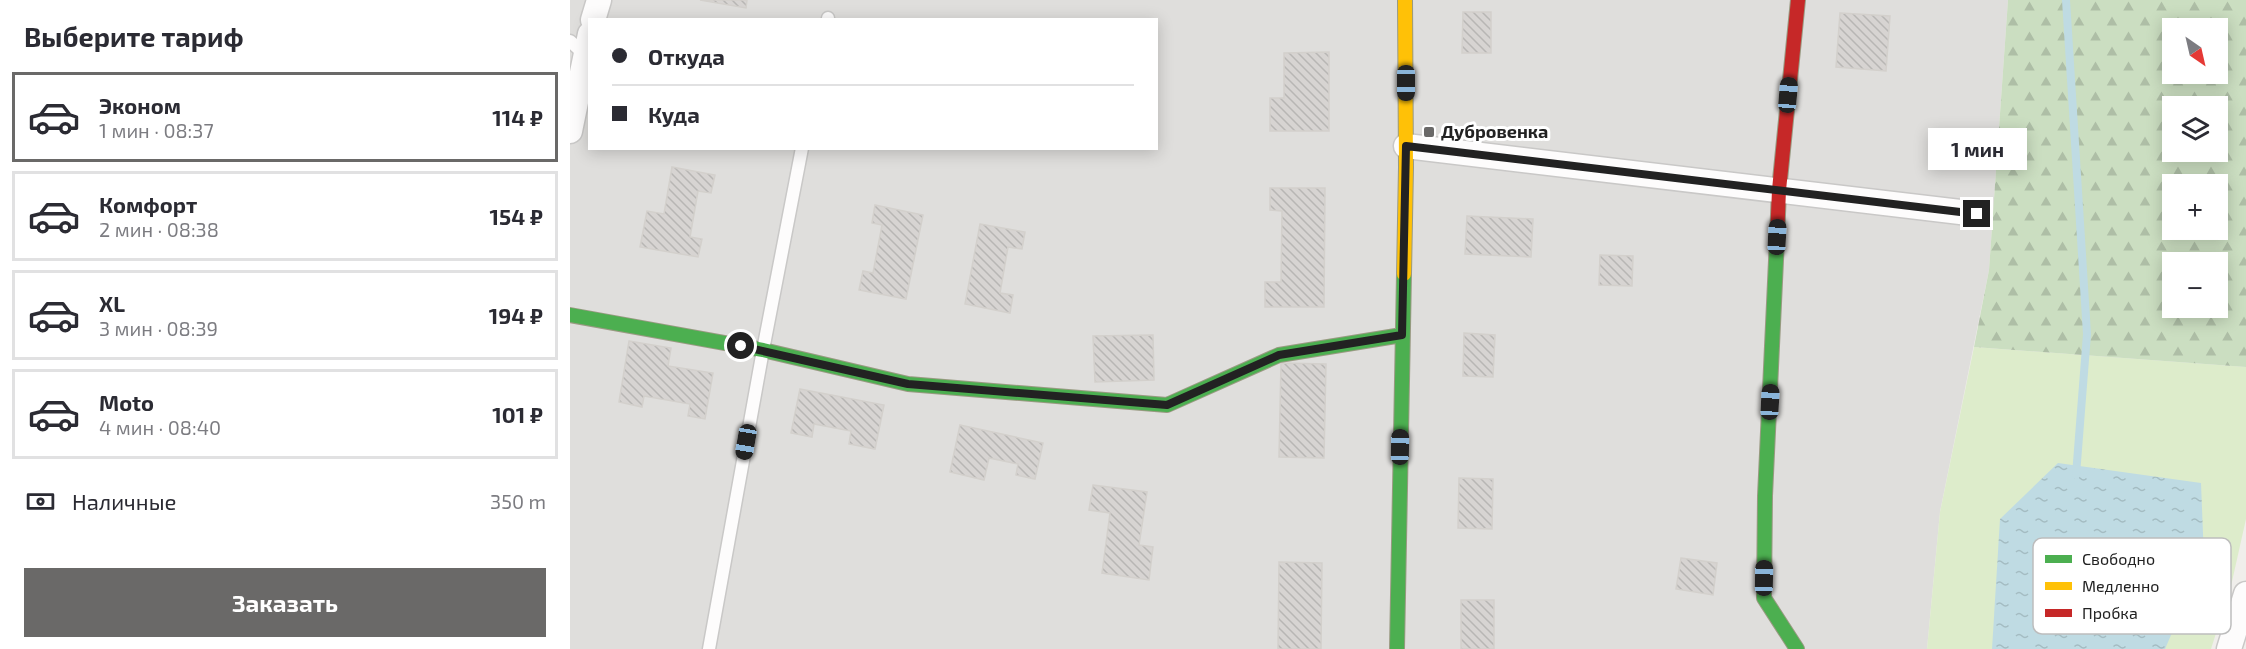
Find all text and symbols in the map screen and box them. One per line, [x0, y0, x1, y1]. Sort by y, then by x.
north arrow [2162, 18, 2228, 84]
map controls [2162, 18, 2228, 318]
text: Выберите тариф [24, 20, 244, 52]
text: Откуда [648, 43, 725, 69]
car [1397, 65, 1415, 101]
car [1777, 76, 1799, 114]
icon: car [27, 90, 81, 144]
text: Эконом [99, 92, 181, 118]
button: layers [2162, 96, 2228, 162]
text: Куда [648, 101, 700, 127]
text: 114 ₽ [492, 104, 543, 130]
text: 1 мин · 08:37 [99, 118, 214, 142]
place label: Дубровенка [1441, 120, 1548, 142]
marker: Дубровенка [1422, 125, 1436, 139]
callout: 1 мин [1928, 127, 2026, 169]
text: 1 мин [1951, 137, 2004, 161]
button: + [2162, 174, 2228, 240]
icon: car [27, 189, 81, 243]
text: Комфорт [99, 191, 197, 217]
route end [1963, 200, 1990, 227]
text: 154 ₽ [490, 203, 543, 229]
text: 2 мин · 08:38 [99, 217, 219, 241]
car [1767, 219, 1787, 255]
button: − [2162, 252, 2228, 318]
icon: car [27, 288, 81, 342]
text: XL [99, 290, 125, 316]
text: 194 ₽ [489, 302, 543, 328]
text: 3 мин · 08:39 [99, 316, 218, 340]
route start [727, 332, 754, 359]
car [1760, 384, 1780, 420]
icon: car [27, 387, 81, 441]
text: Moto [99, 389, 154, 415]
text: 101 ₽ [492, 401, 543, 427]
text: 4 мин · 08:40 [99, 415, 221, 439]
car [734, 423, 758, 461]
car [1391, 429, 1409, 465]
icon: cash [24, 485, 57, 518]
text: Наличные [72, 488, 176, 514]
text: 350 m [490, 489, 546, 513]
legend [2033, 538, 2231, 634]
text: Свободно [2082, 549, 2155, 568]
car [1755, 560, 1773, 596]
button: Заказать [24, 568, 546, 637]
text: Медленно [2082, 576, 2159, 595]
text: Пробка [2082, 603, 2138, 622]

